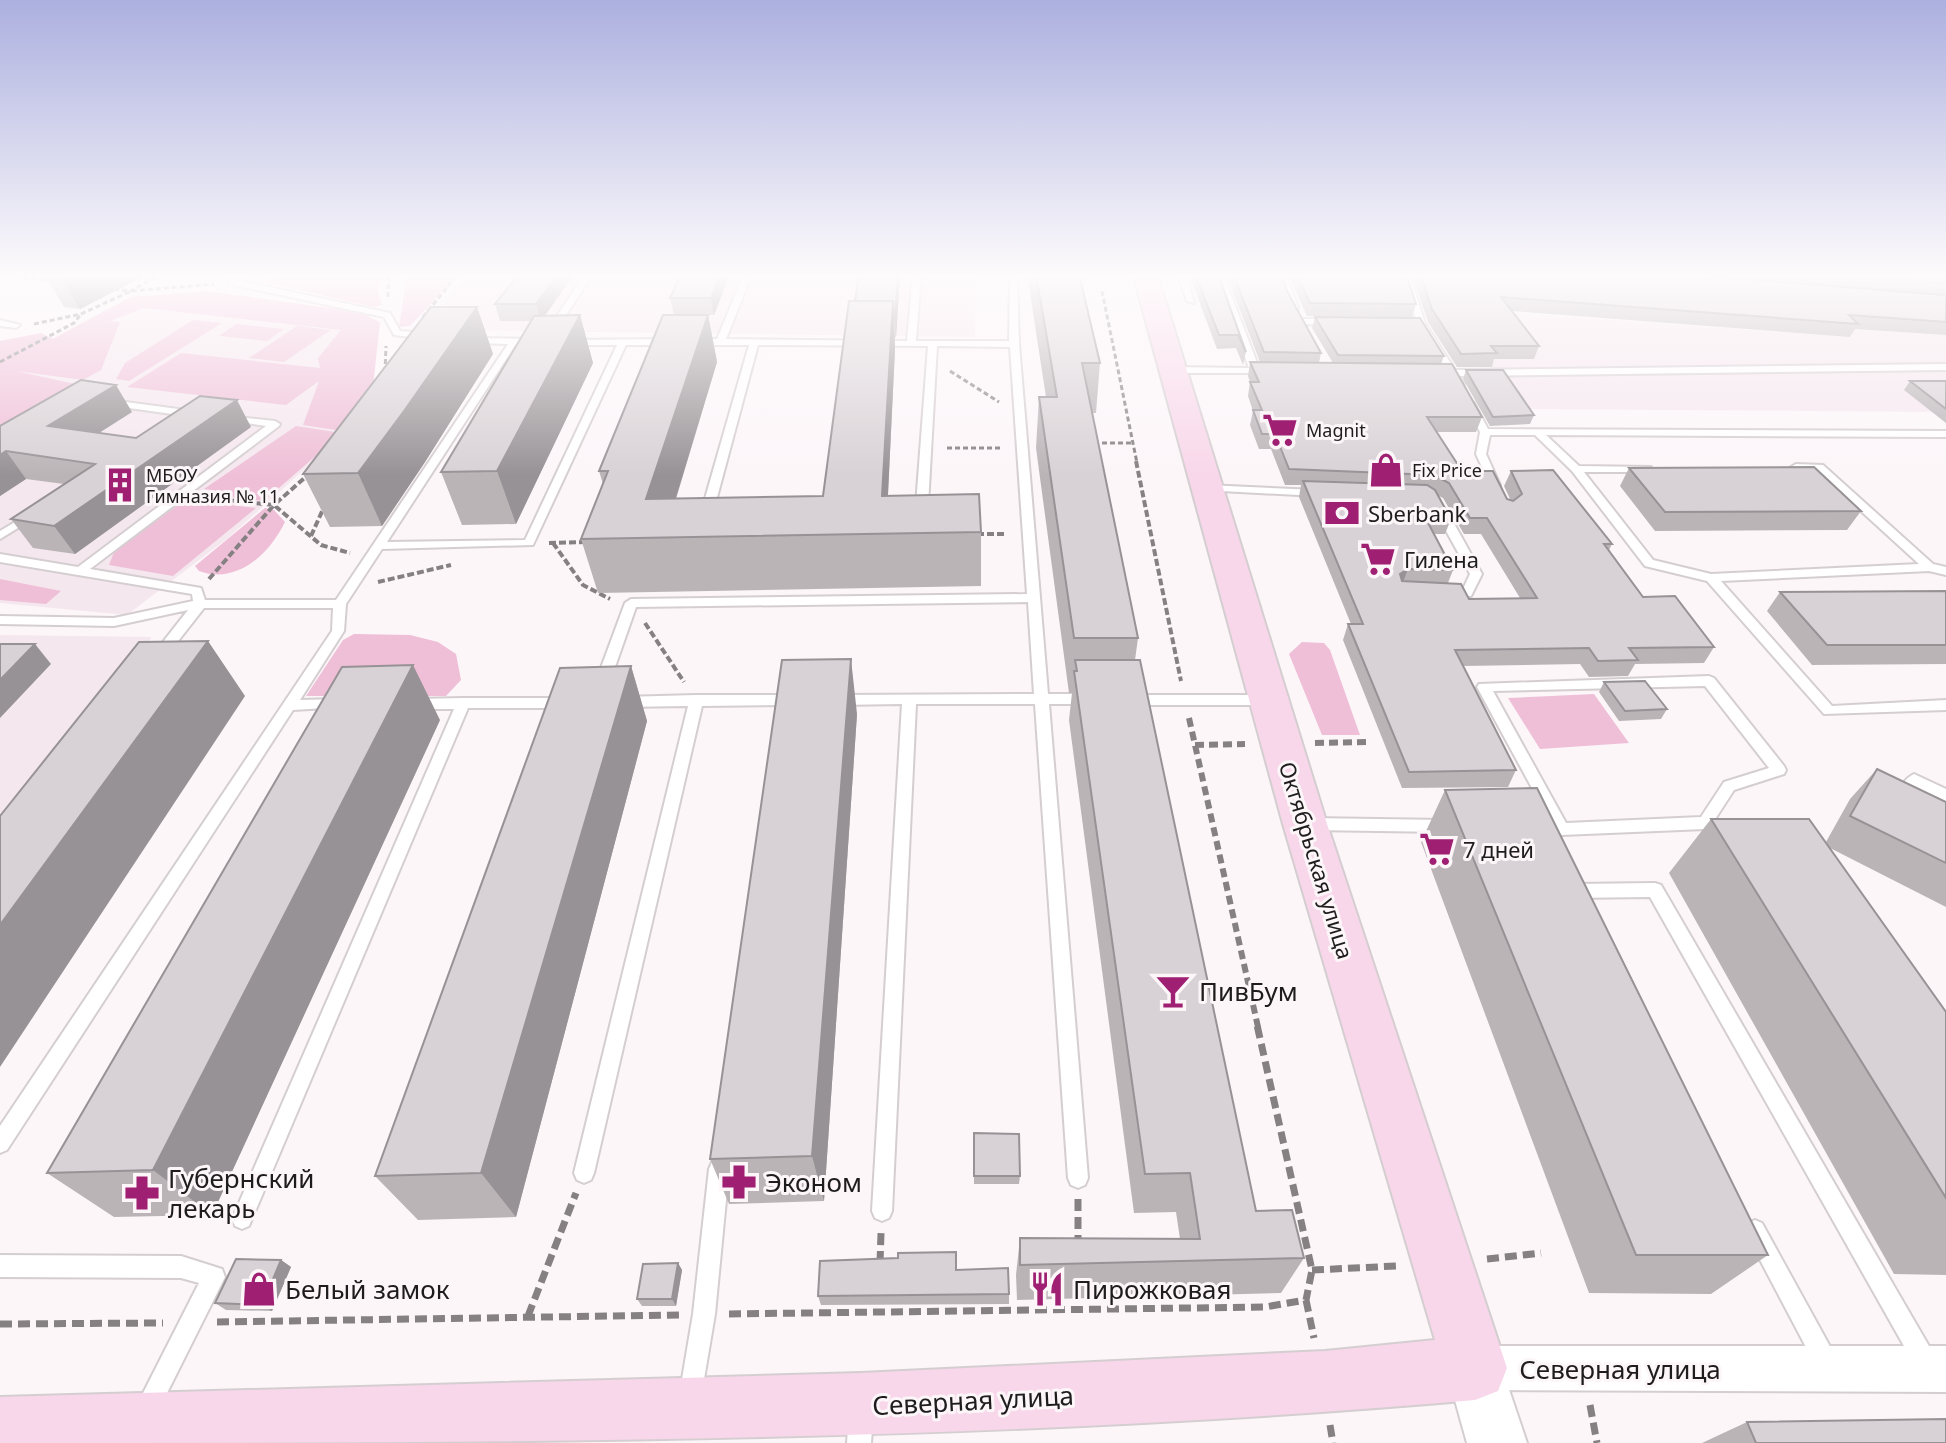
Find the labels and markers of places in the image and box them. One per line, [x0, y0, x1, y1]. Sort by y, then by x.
supermarket icon: Magnit [1261, 411, 1299, 449]
place label: Magnit [1306, 418, 1366, 442]
shop icon: Fix Price [1367, 451, 1405, 489]
place label: Fix Price [1412, 458, 1482, 482]
place label: МБОУ Гимназия № 11 [146, 463, 279, 508]
building icon: МБОУ Гимназия № 11 [101, 466, 139, 504]
bank icon: Sberbank [1323, 494, 1361, 532]
place label: Sberbank [1368, 498, 1467, 528]
supermarket icon: Гилена [1359, 540, 1397, 578]
place label: Гилена [1404, 544, 1479, 574]
supermarket icon: 7 дней [1418, 830, 1456, 868]
place label: 7 дней [1463, 834, 1534, 864]
bar icon: ПивБум [1154, 972, 1192, 1010]
place label: ПивБум [1199, 973, 1298, 1009]
place label: Губернский лекарь [168, 1160, 314, 1226]
pharmacy icon: Эконом [720, 1163, 758, 1201]
place label: Эконом [765, 1164, 862, 1200]
pharmacy icon: Губернский лекарь [123, 1174, 161, 1212]
shop icon: Белый замок [240, 1270, 278, 1308]
restaurant icon: Пирожковая [1028, 1270, 1066, 1308]
place label: Белый замок [285, 1271, 450, 1307]
place label: Пирожковая [1073, 1271, 1232, 1307]

